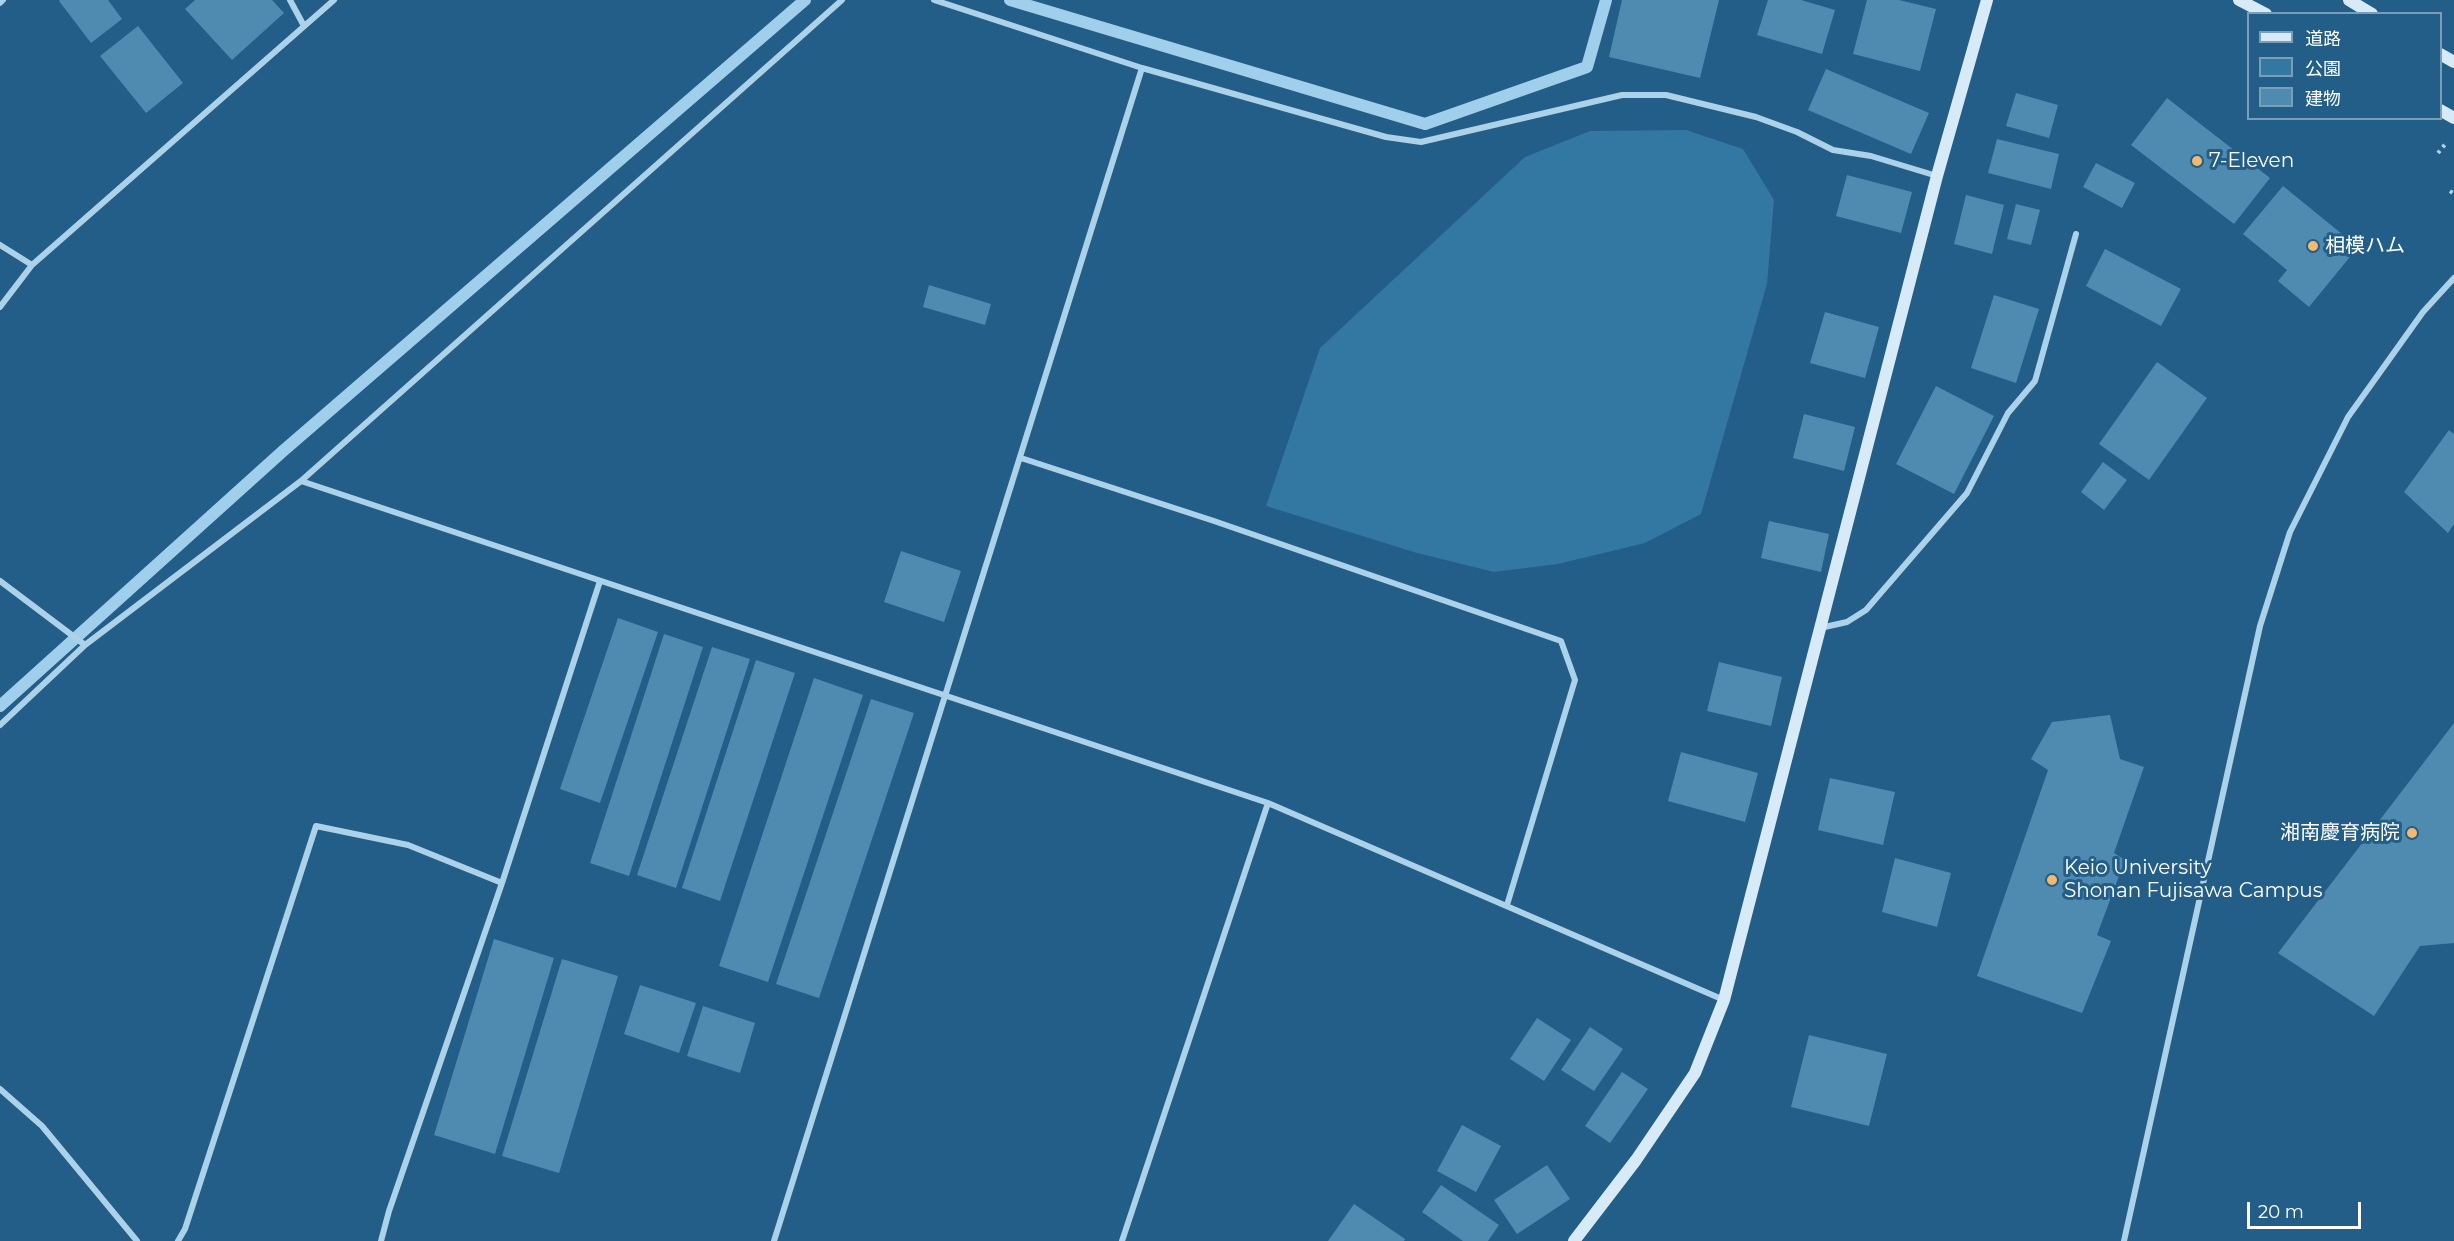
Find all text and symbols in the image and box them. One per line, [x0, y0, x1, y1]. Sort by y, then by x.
legend [2247, 12, 2442, 120]
text: 道路 [2305, 28, 2341, 50]
text: 公園 [2305, 58, 2341, 80]
text: 建物 [2305, 88, 2341, 110]
place label: 7-Eleven [2209, 149, 2294, 173]
marker: 7-Eleven [2190, 154, 2204, 168]
place label: 相模ハム [2325, 234, 2405, 258]
marker: 相模ハム [2306, 239, 2320, 253]
place label: 湘南慶育病院 [2280, 821, 2400, 845]
marker: 湘南慶育病院 [2405, 826, 2419, 840]
place label: Keio University Shonan Fujisawa Campus [2064, 856, 2322, 903]
marker: Keio University Shonan Fujisawa Campus [2045, 873, 2059, 887]
scale bar [2250, 1190, 2364, 1228]
text: 20 m [2258, 1201, 2304, 1223]

